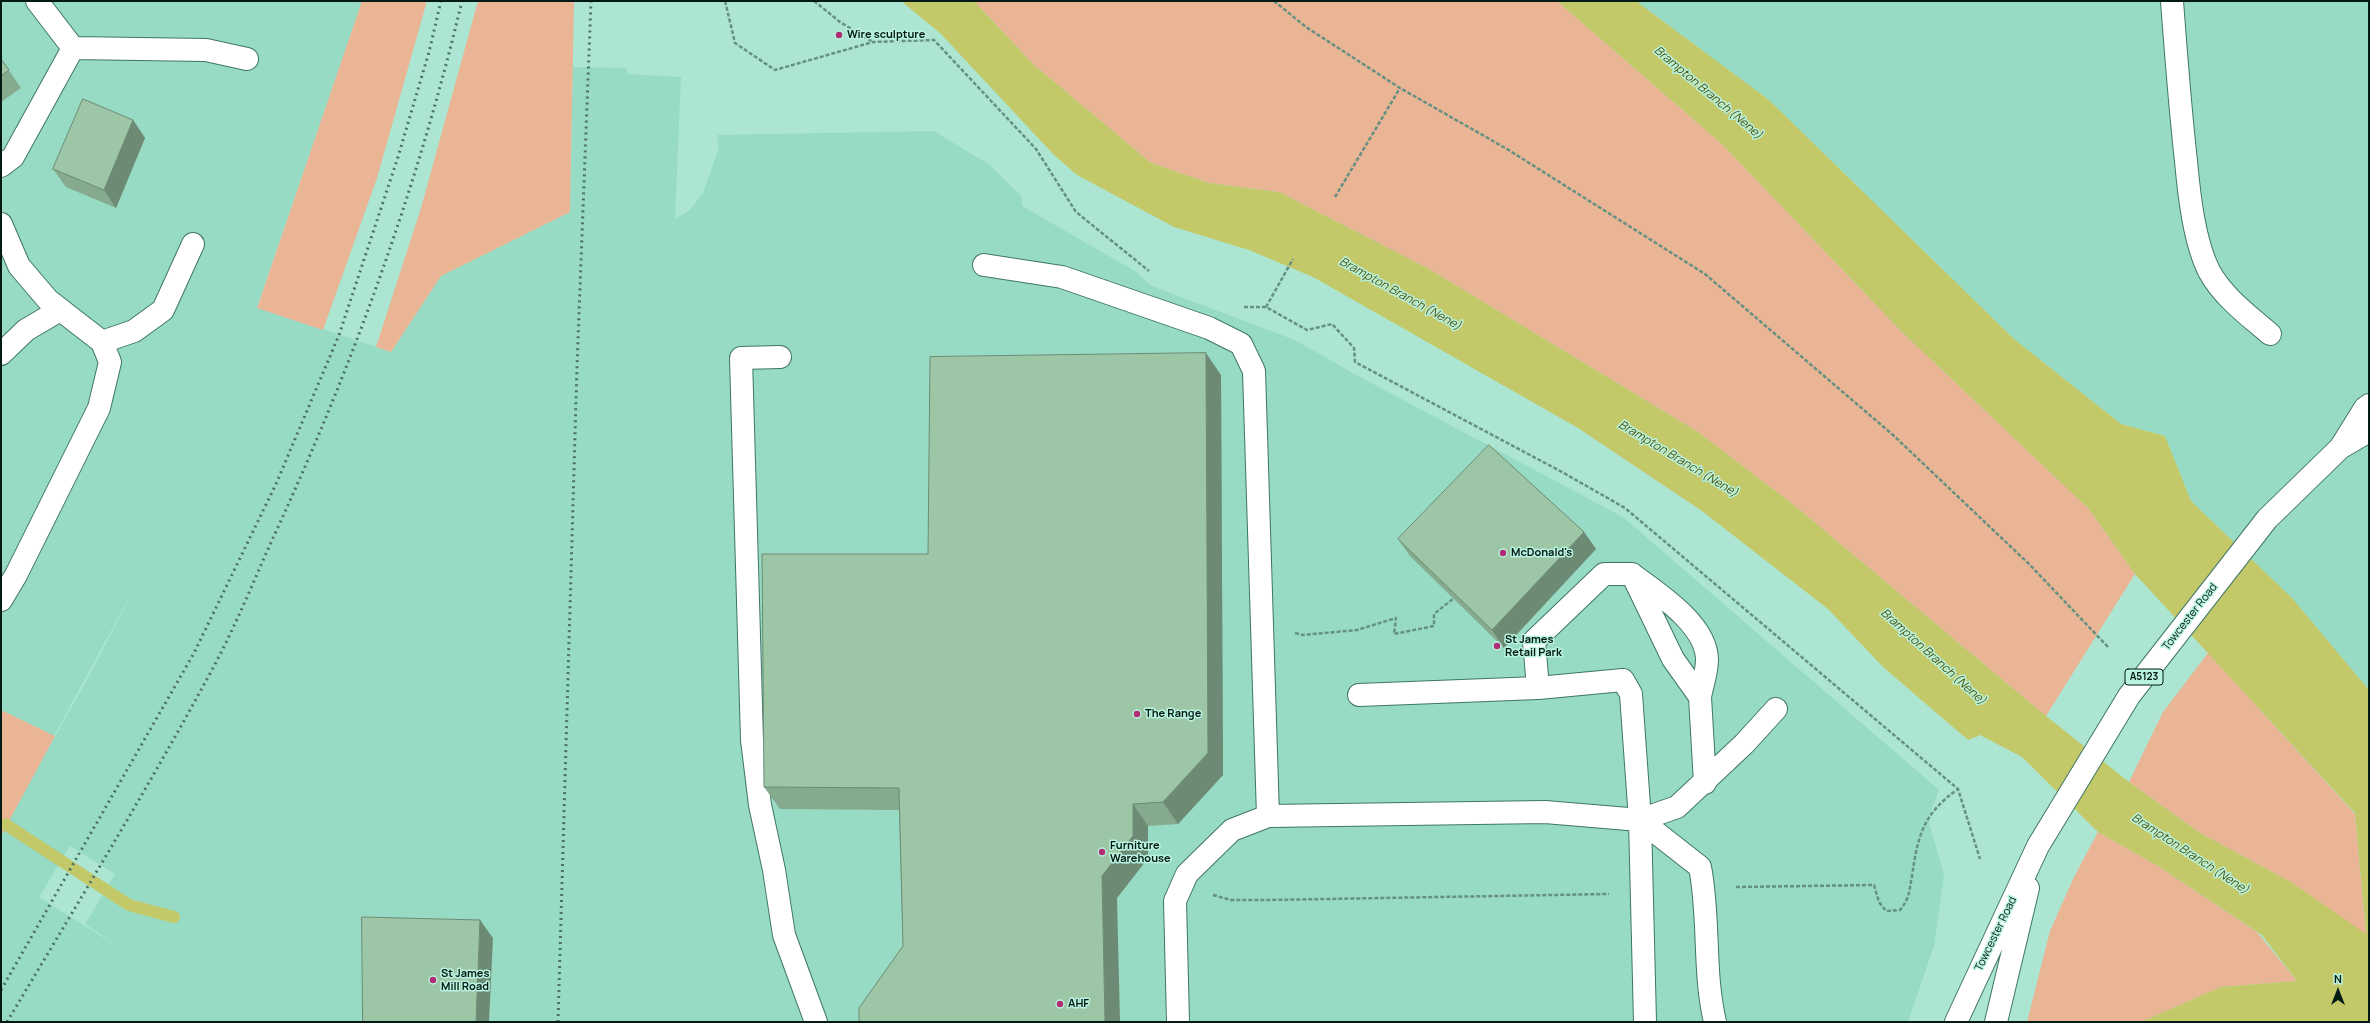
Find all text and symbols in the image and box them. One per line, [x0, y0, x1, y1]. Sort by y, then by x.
place label: Wire sculpture [847, 28, 925, 42]
marker: Wire sculpture [834, 30, 844, 40]
water label: Brampton Branch (Nene) [1651, 44, 1765, 142]
water label: Brampton Branch (Nene) [1337, 255, 1463, 333]
water label: Brampton Branch (Nene) [1616, 418, 1740, 500]
place label: McDonald's [1511, 546, 1572, 560]
marker: McDonald's [1498, 548, 1508, 558]
street label: Towcester Road [2160, 581, 2220, 653]
water label: Brampton Branch (Nene) [1877, 606, 1989, 708]
place label: St James Retail Park [1505, 633, 1562, 659]
marker: St James Retail Park [1492, 641, 1502, 651]
road number: A5123 [2125, 669, 2163, 685]
place label: The Range [1145, 707, 1201, 721]
marker: The Range [1132, 709, 1142, 719]
water label: Brampton Branch (Nene) [2129, 811, 2251, 897]
place label: Furniture Warehouse [1110, 839, 1171, 865]
marker: Furniture Warehouse [1097, 847, 1107, 857]
street label: Towcester Road [1972, 895, 2020, 973]
place label: St James Mill Road [441, 967, 489, 993]
north arrow [2318, 971, 2358, 1011]
text: N [2334, 971, 2342, 986]
marker: St James Mill Road [428, 975, 438, 985]
place label: AHF [1068, 997, 1089, 1011]
marker: AHF [1055, 999, 1065, 1009]

